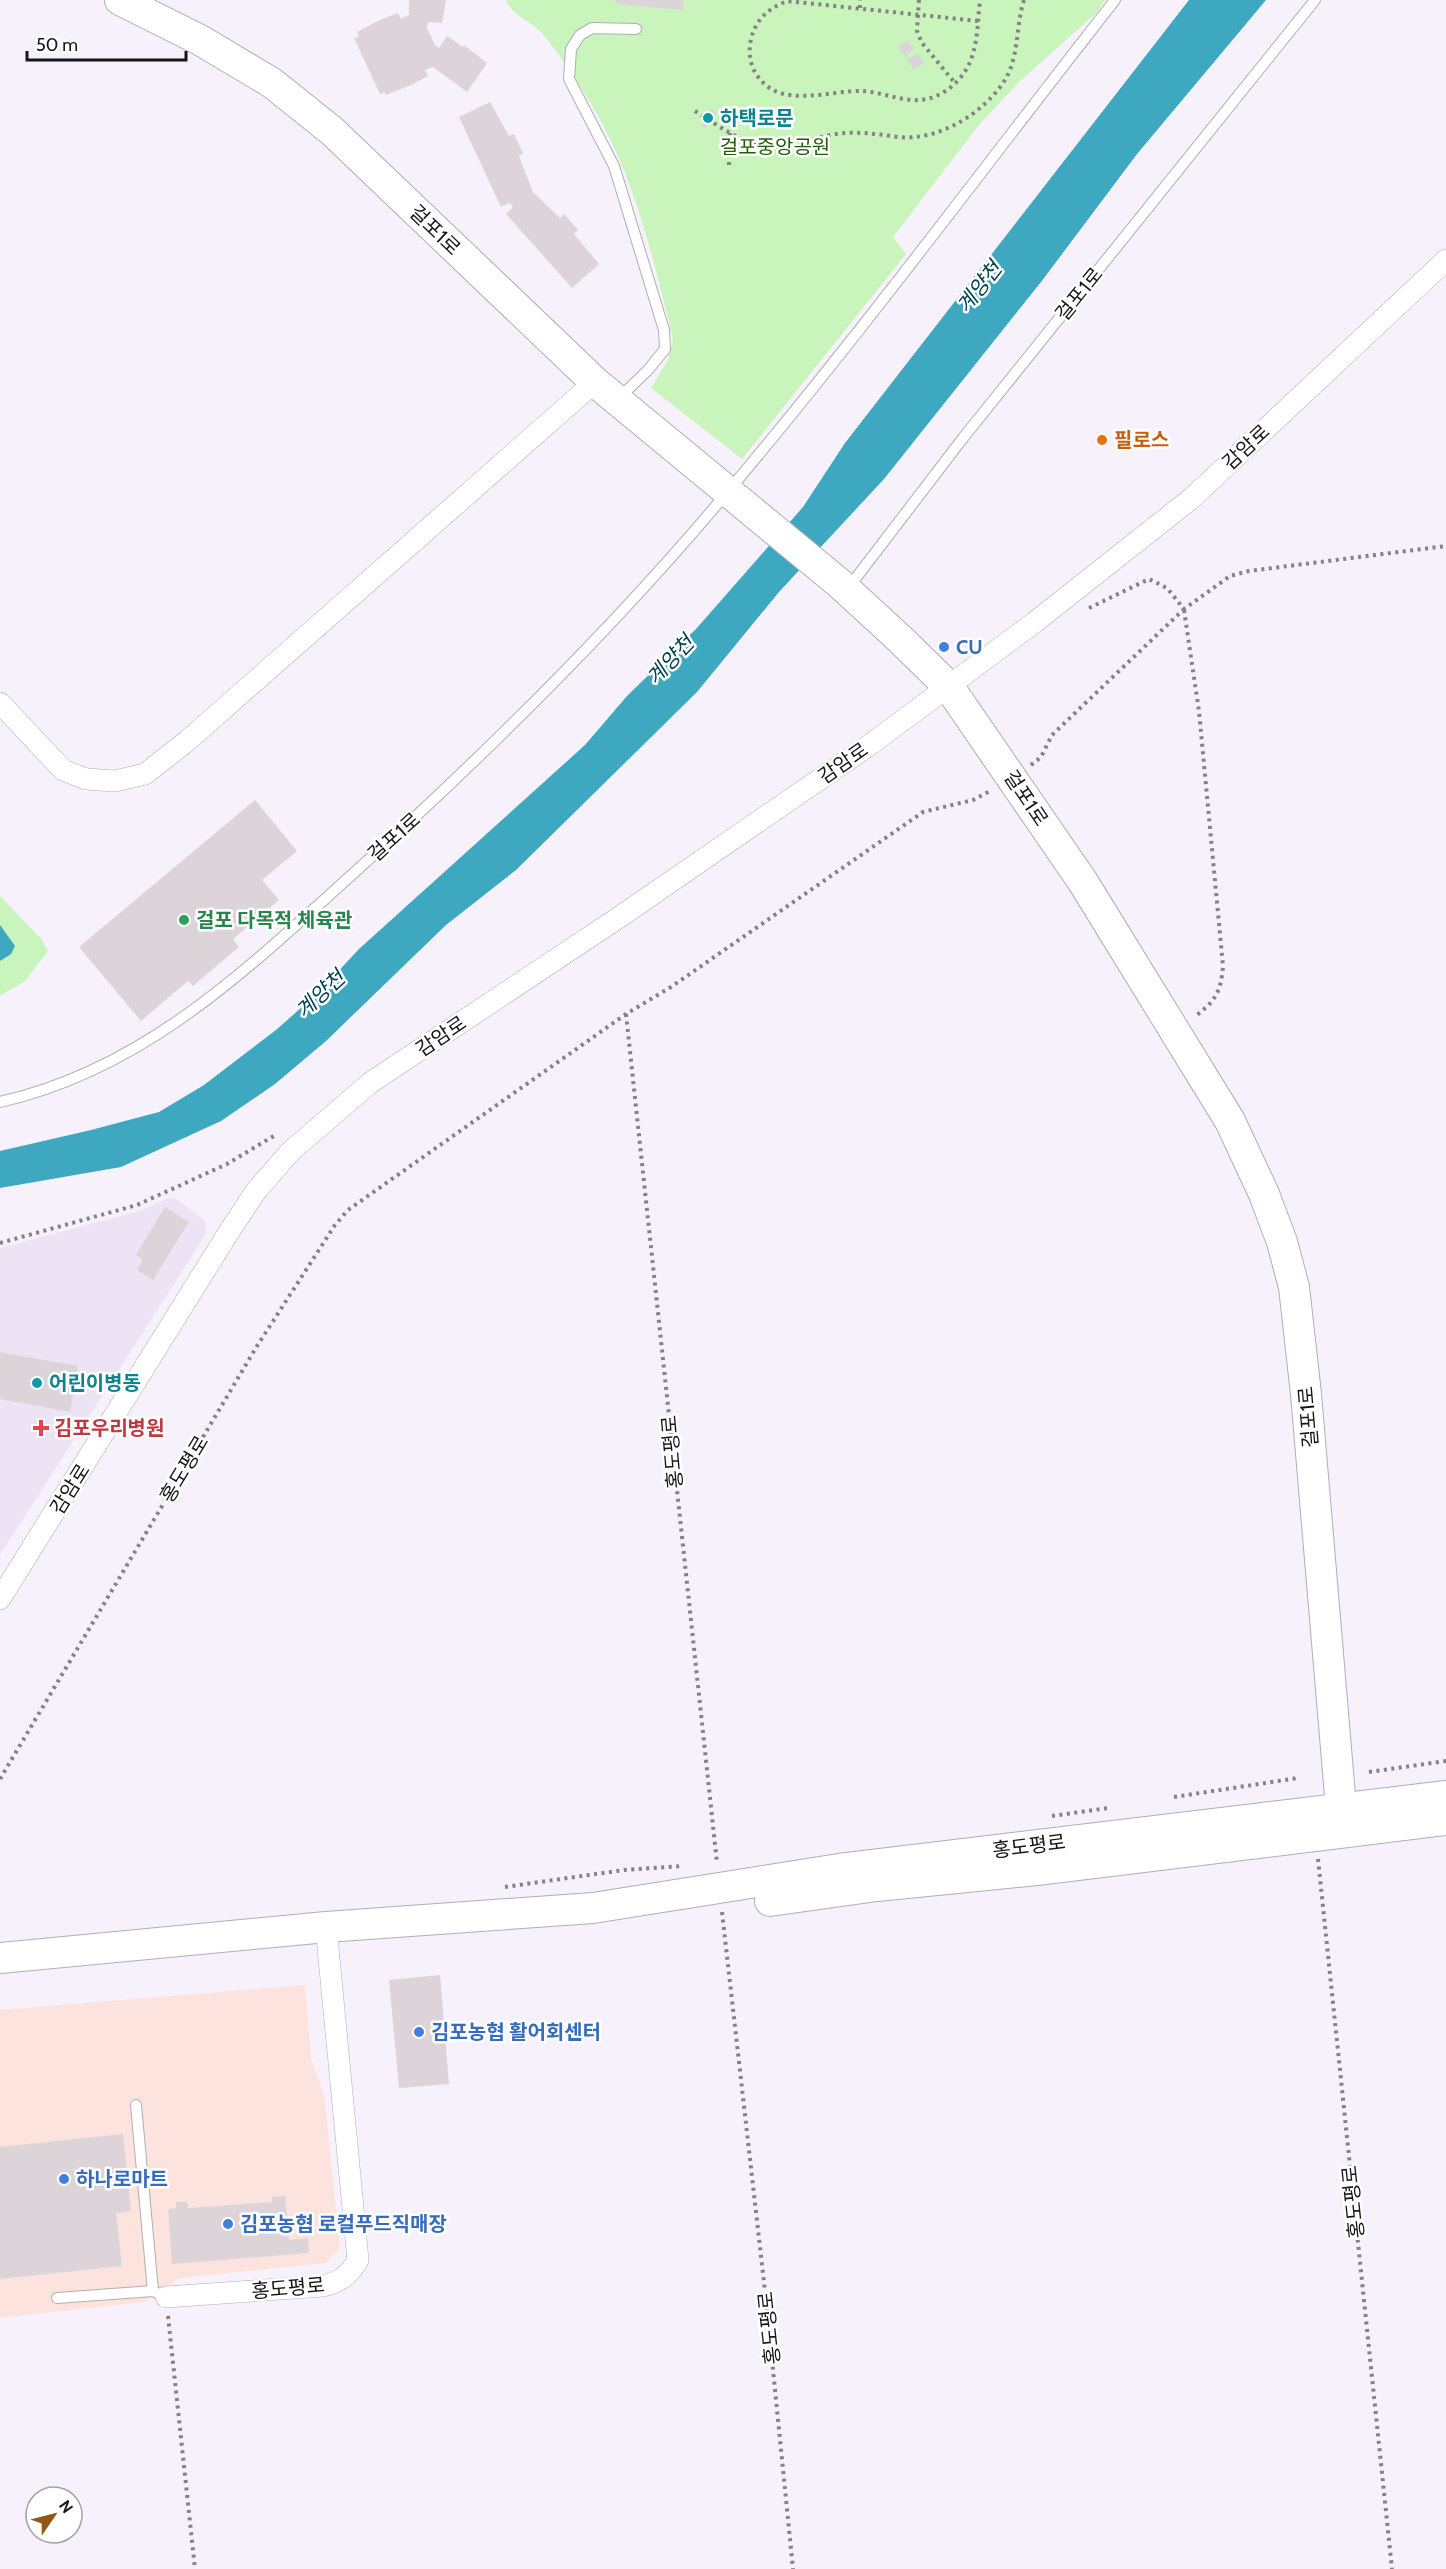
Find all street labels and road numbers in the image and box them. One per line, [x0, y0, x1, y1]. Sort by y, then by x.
street label: 걸포1로 [404, 200, 466, 260]
street label: 걸포1로 [1050, 262, 1108, 326]
street label: 감암로 [1218, 419, 1274, 475]
street label: 감암로 [814, 737, 872, 789]
street label: 걸포1로 [999, 766, 1053, 830]
street label: 걸포1로 [363, 807, 425, 867]
street label: 감암로 [411, 1011, 471, 1061]
street label: 걸포1로 [1293, 1385, 1323, 1449]
street label: 홍도평로 [657, 1414, 687, 1490]
street label: 홍도평로 [155, 1431, 213, 1507]
street label: 감암로 [45, 1459, 95, 1519]
street label: 홍도평로 [991, 1830, 1067, 1862]
street label: 홍도평로 [1337, 2164, 1369, 2240]
street label: 홍도평로 [250, 2273, 326, 2303]
street label: 홍도평로 [753, 2290, 785, 2366]

